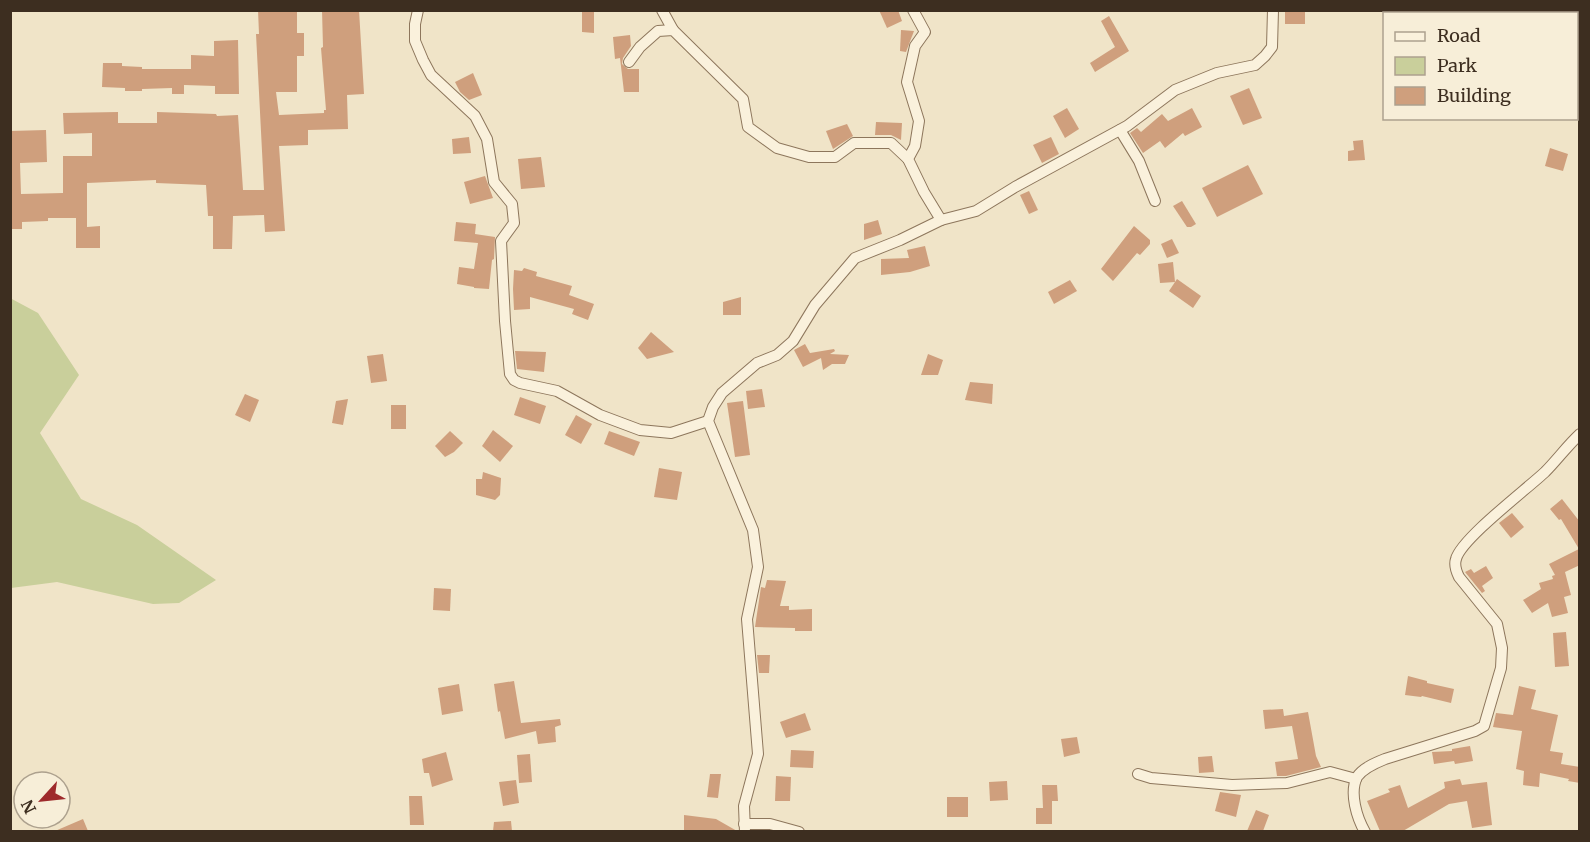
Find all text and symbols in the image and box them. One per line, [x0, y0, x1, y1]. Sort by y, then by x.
legend [1383, 12, 1578, 120]
text: Road [1437, 24, 1481, 47]
text: Park [1437, 54, 1478, 77]
text: Building [1437, 84, 1511, 107]
north arrow [12, 770, 72, 830]
text: N [17, 796, 40, 817]

